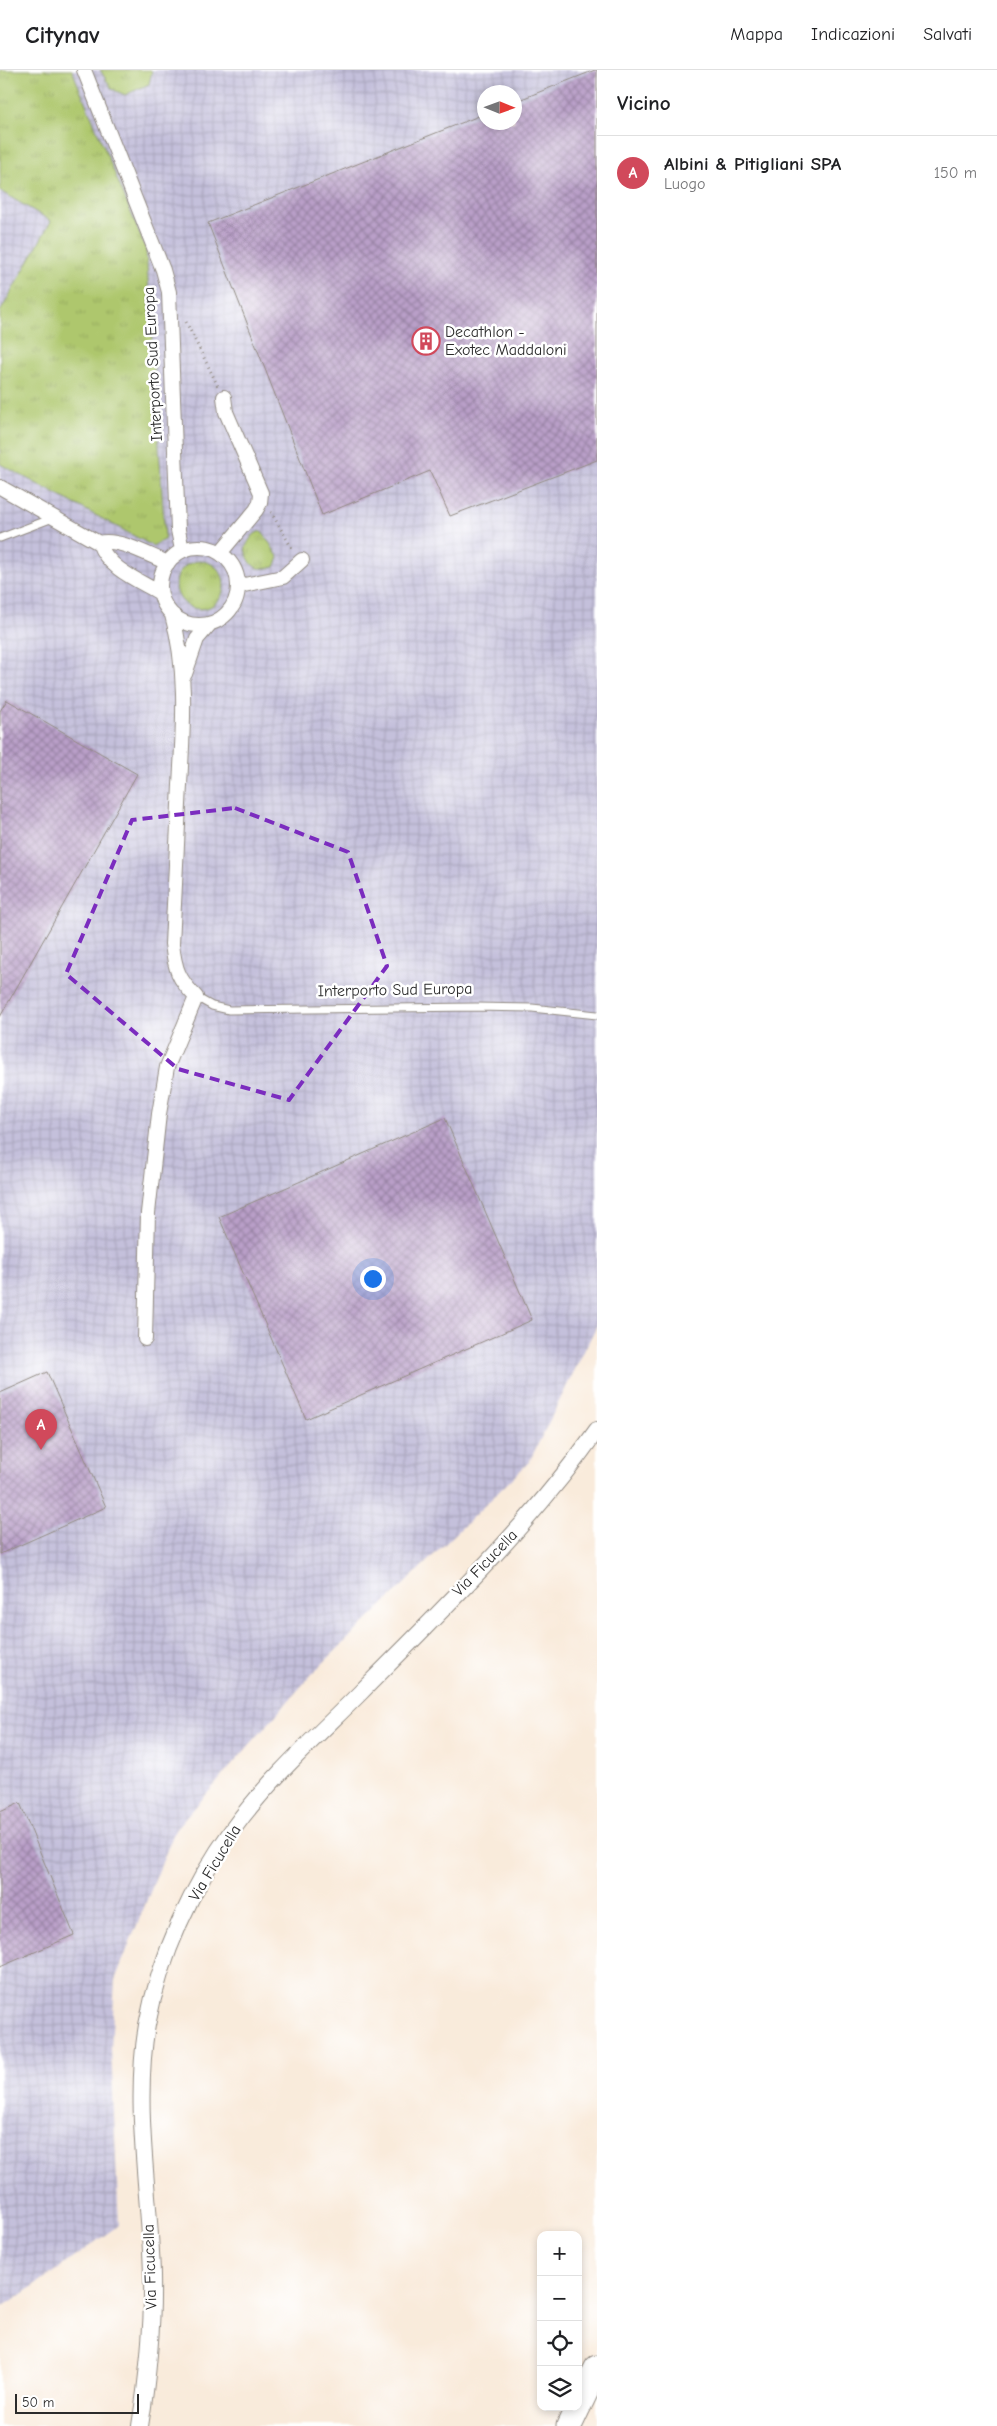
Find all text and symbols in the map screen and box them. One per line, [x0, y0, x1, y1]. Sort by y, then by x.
text: Citynav [25, 21, 100, 49]
text: Mappa [730, 24, 783, 45]
text: Indicazioni [811, 24, 895, 45]
text: Salvati [923, 24, 972, 45]
north arrow [477, 85, 522, 130]
text: Vicino [617, 91, 671, 115]
text: Albini & Pitigliani SPA [664, 153, 841, 175]
text: A [629, 164, 637, 182]
text: 150 m [934, 164, 977, 182]
text: Luogo [664, 175, 705, 193]
street label: Interporto Sud Europa [140, 286, 166, 442]
place label: Decathlon - Exotec Maddaloni [445, 323, 567, 359]
building icon: Decathlon - Exotec Maddaloni [411, 326, 441, 356]
street label: Interporto Sud Europa [317, 980, 473, 1000]
your location [360, 1266, 386, 1292]
pin: A [25, 1409, 57, 1450]
street label: Via Ficucella [449, 1526, 521, 1600]
street label: Via Ficucella [185, 1822, 245, 1904]
street label: Via Ficucella [140, 2224, 160, 2310]
map controls [537, 2231, 582, 2411]
button: + [537, 2231, 582, 2276]
button: − [537, 2276, 582, 2321]
button: locate [537, 2321, 582, 2366]
button: layers [537, 2366, 582, 2411]
scale bar [15, 2391, 139, 2414]
text: 50 m [22, 2394, 54, 2411]

